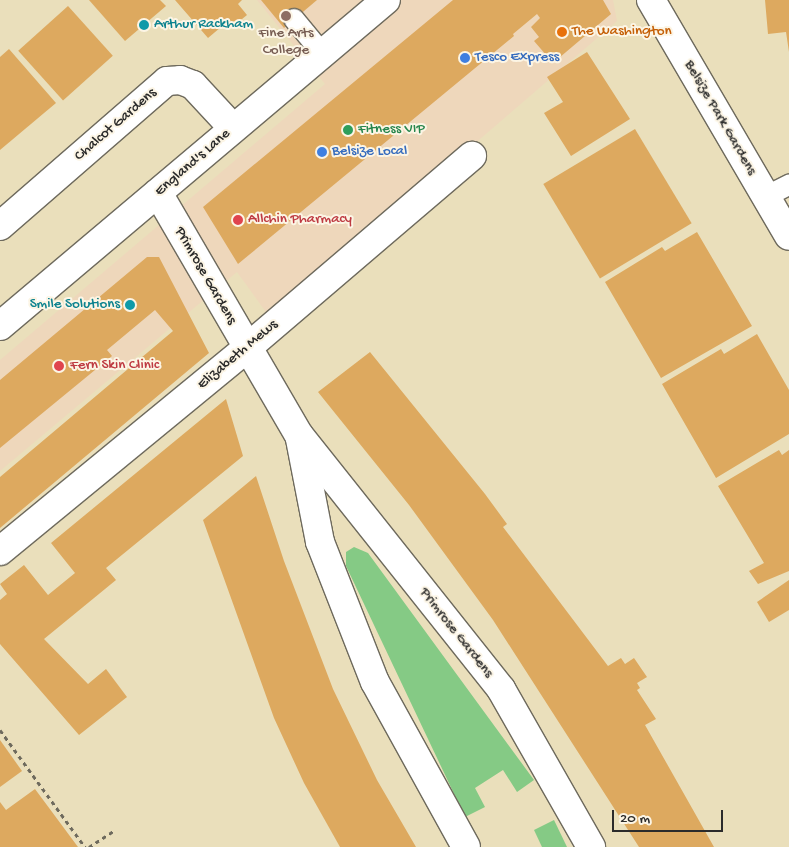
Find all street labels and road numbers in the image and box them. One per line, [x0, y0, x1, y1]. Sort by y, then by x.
street label: Belsize Park Gardens [680, 57, 760, 179]
street label: Chalcot Gardens [71, 85, 161, 165]
street label: England's Lane [152, 125, 234, 201]
street label: Primrose Gardens [170, 224, 240, 328]
street label: Elizabeth Mews [194, 316, 282, 394]
street label: Primrose Gardens [415, 584, 497, 682]

